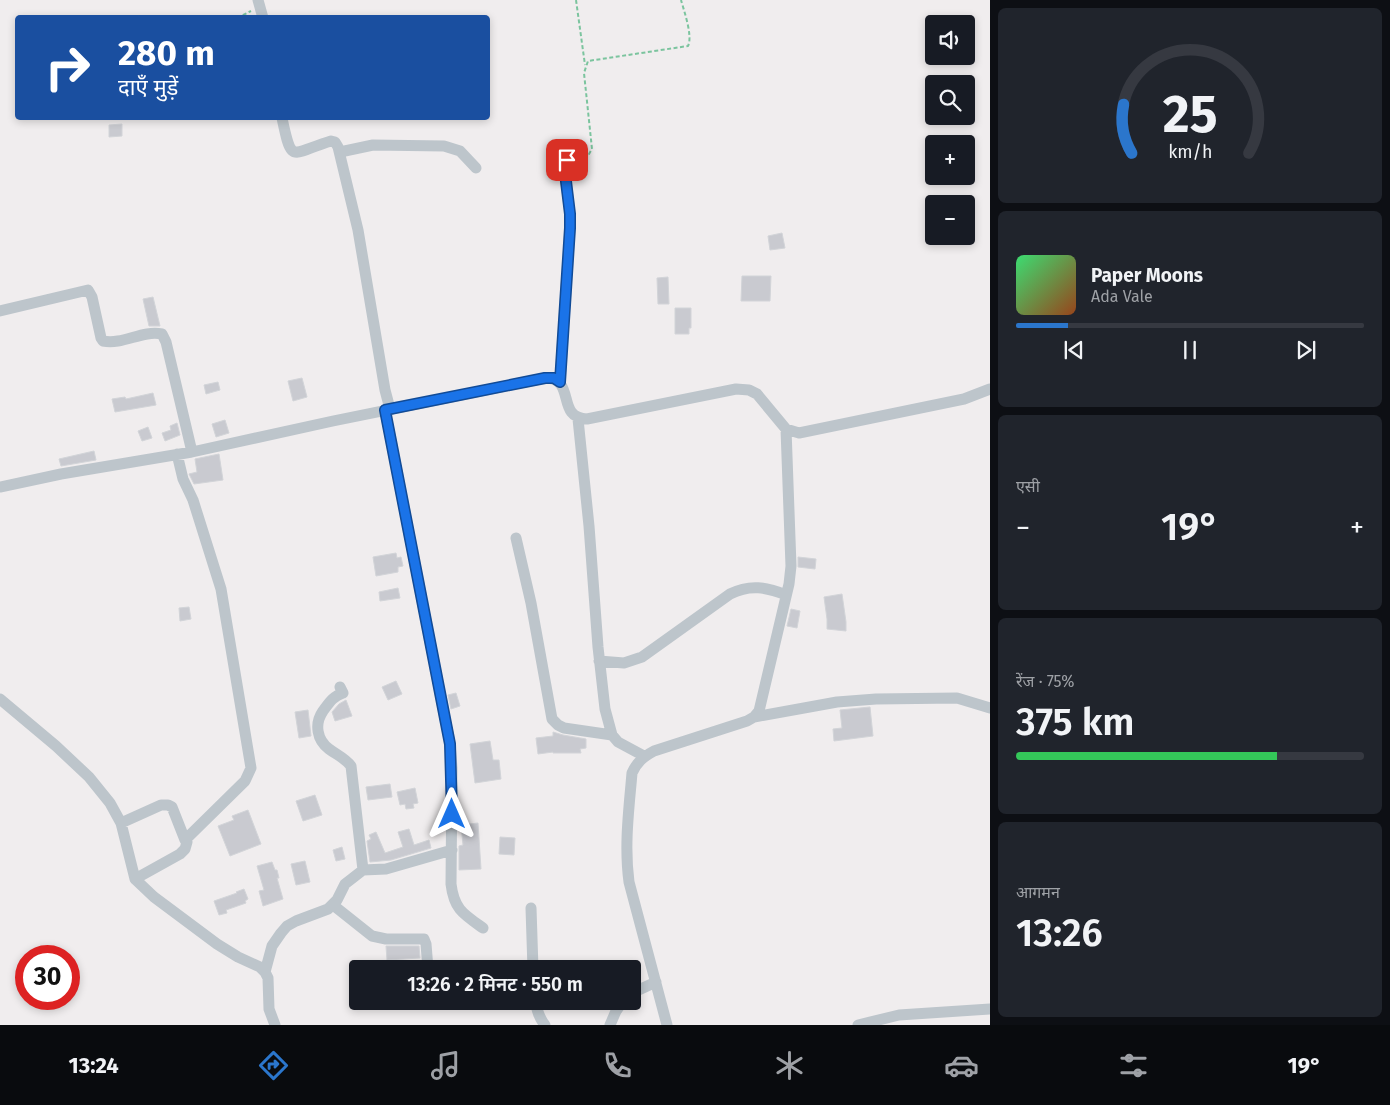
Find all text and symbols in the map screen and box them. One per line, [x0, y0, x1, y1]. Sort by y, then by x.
map controls [925, 15, 975, 245]
button: sound [925, 15, 975, 65]
text: 280 m [118, 32, 215, 74]
icon: right [35, 35, 100, 100]
text: दाएँ मुड़ें [118, 74, 178, 101]
button: search [925, 75, 975, 125]
text: 25 [1163, 83, 1217, 146]
button: + [925, 135, 975, 185]
pin [546, 139, 588, 181]
text: km/h [1168, 141, 1212, 163]
icon: arrive [553, 146, 581, 174]
button: − [925, 195, 975, 245]
text: Paper Moons [1091, 264, 1203, 287]
text: Ada Vale [1091, 287, 1153, 306]
icon: previous [1060, 336, 1088, 364]
icon: pause [1176, 336, 1204, 364]
icon: next [1292, 336, 1320, 364]
text: एसी [1016, 477, 1040, 496]
text: 19° [1161, 504, 1219, 550]
text: − [1016, 511, 1030, 544]
text: + [1350, 511, 1364, 544]
text: रेंज · 75% [1016, 672, 1075, 691]
text: 375 km [1016, 699, 1135, 745]
position arrow [425, 787, 477, 839]
text: आगमन [1016, 883, 1060, 902]
text: 13:26 [1016, 910, 1103, 956]
speed limit sign: 30 [15, 945, 80, 1010]
text: 13:26 · 2 मिनट · 550 m [407, 973, 583, 996]
icon: directions [256, 1048, 291, 1083]
icon: music [428, 1048, 463, 1083]
icon: phone [600, 1048, 635, 1083]
icon: climate [772, 1048, 807, 1083]
icon: car [944, 1048, 979, 1083]
icon: filters [1116, 1048, 1151, 1083]
text: 13:24 [68, 1052, 119, 1079]
text: 19° [1287, 1052, 1321, 1079]

